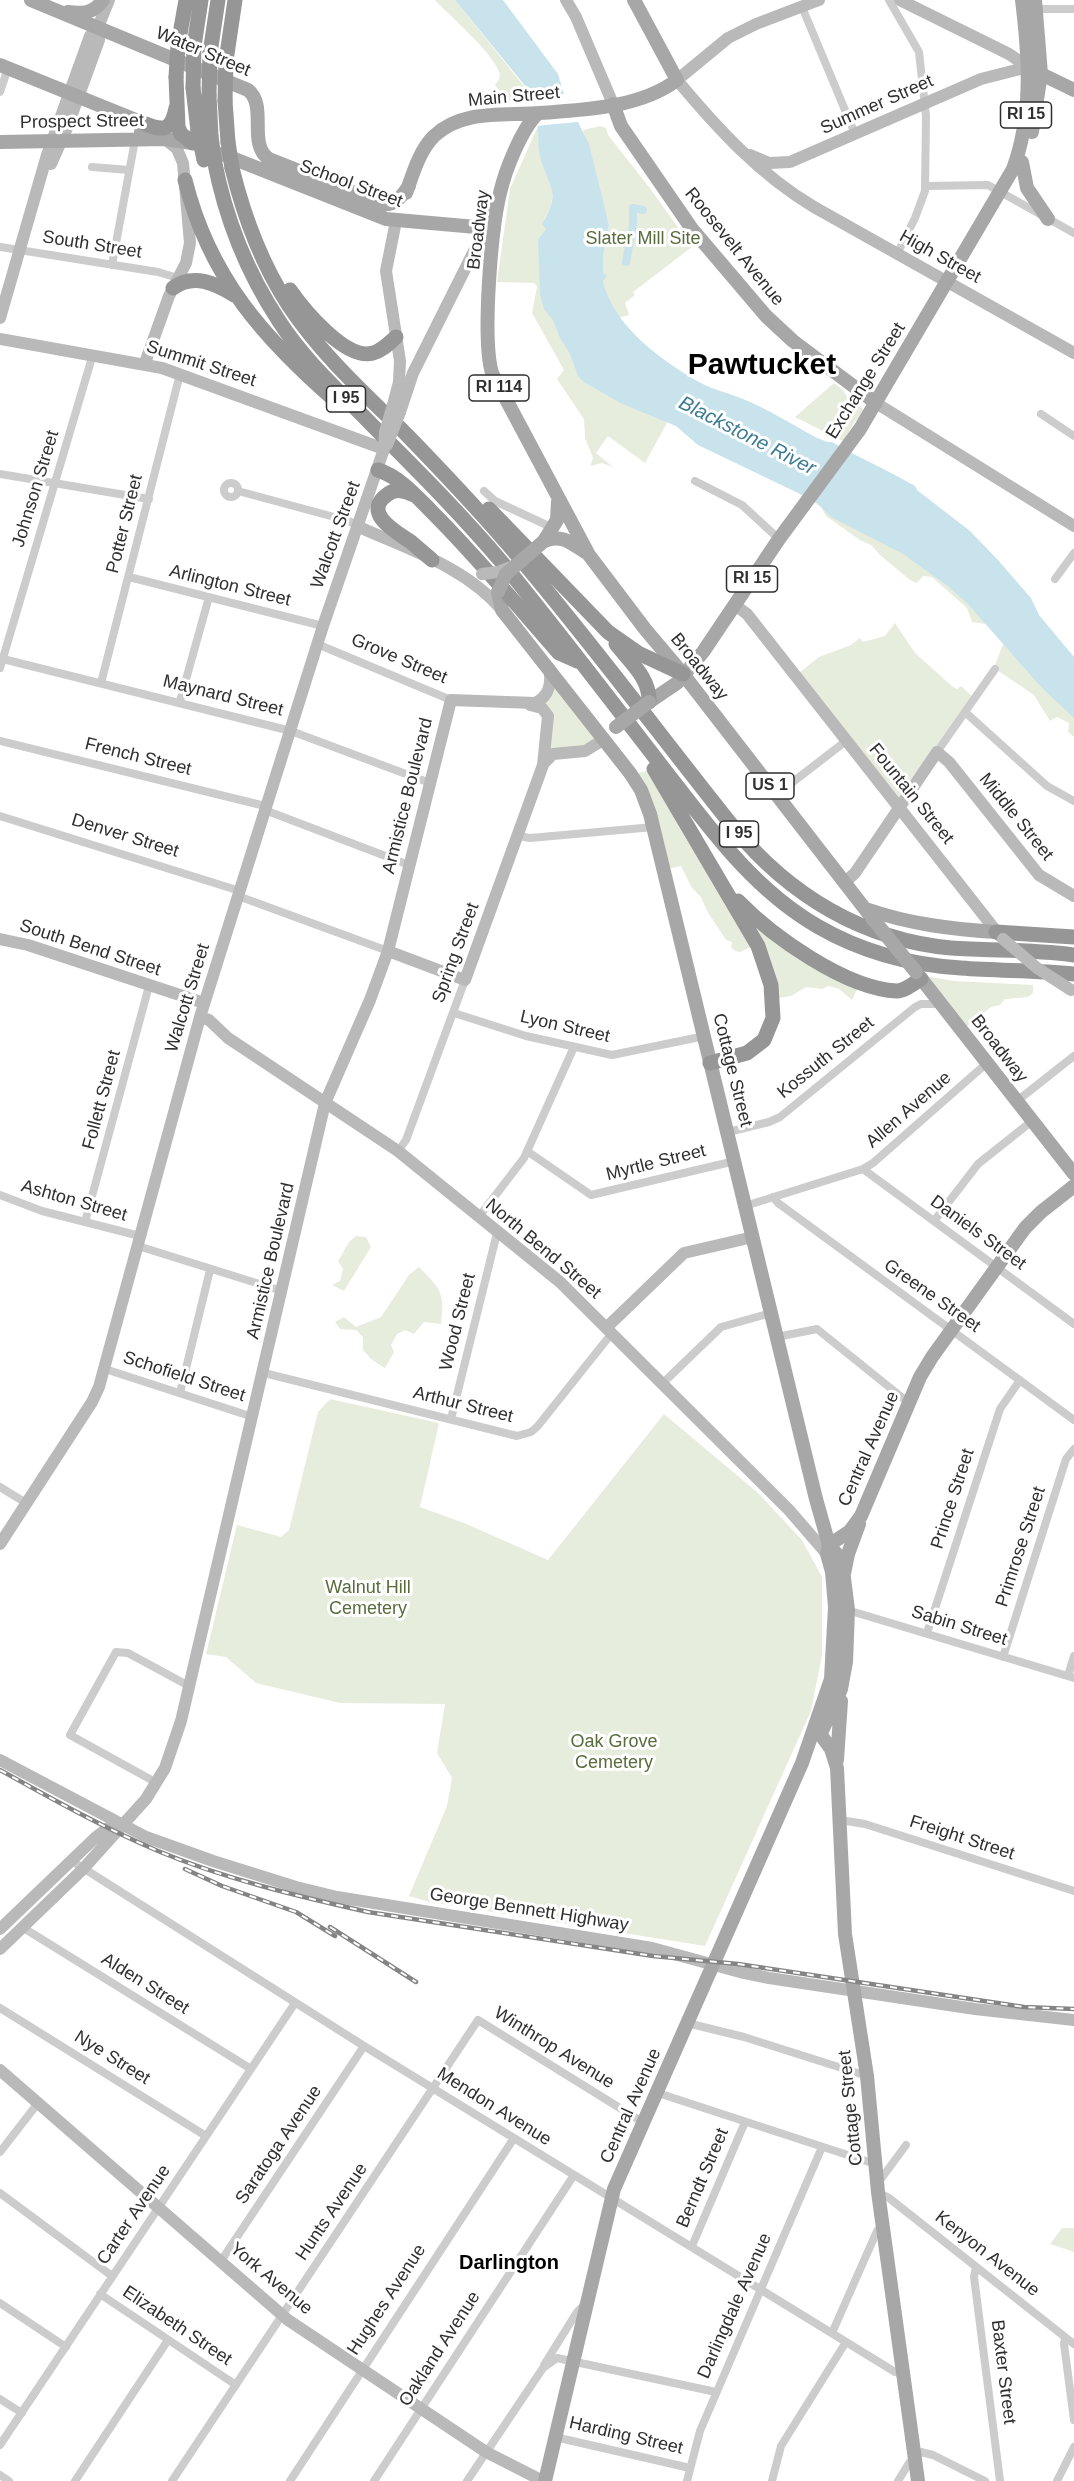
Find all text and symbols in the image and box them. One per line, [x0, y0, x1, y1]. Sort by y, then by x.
street label: Water Street [153, 22, 253, 82]
street label: Summer Street [817, 71, 937, 139]
street label: Main Street [467, 82, 561, 112]
road number: RI 15 [1000, 102, 1052, 128]
street label: Prospect Street [20, 110, 144, 134]
street label: School Street [297, 155, 405, 213]
street label: Roosevelt Avenue [680, 184, 788, 310]
street label: Broadway [463, 189, 495, 271]
street label: High Street [895, 226, 985, 288]
street label: South Street [41, 227, 143, 263]
park label: Slater Mill Site [585, 228, 701, 250]
street label: Exchange Street [822, 319, 910, 443]
street label: Summit Street [143, 336, 259, 392]
district label: Pawtucket [688, 348, 836, 384]
road number: RI 114 [469, 375, 529, 401]
road number: I 95 [326, 386, 366, 412]
water label: Blackstone River [675, 391, 819, 481]
street label: Johnson Street [8, 428, 64, 550]
street label: Potter Street [102, 472, 148, 576]
street label: Walcott Street [307, 479, 365, 591]
street label: Arlington Street [167, 561, 293, 611]
road number: RI 15 [726, 566, 777, 592]
street label: Grove Street [348, 629, 450, 689]
street label: Broadway [665, 629, 733, 705]
street label: Maynard Street [161, 671, 285, 721]
street label: Armistice Boulevard [378, 716, 438, 876]
street label: French Street [82, 733, 194, 781]
street label: Fountain Street [864, 739, 958, 849]
street label: Middle Street [974, 769, 1058, 865]
road number: US 1 [746, 773, 794, 799]
street label: Denver Street [69, 809, 181, 863]
road number: I 95 [720, 821, 758, 847]
street label: Spring Street [428, 900, 484, 1006]
street label: South Bend Street [17, 915, 163, 981]
street label: Walcott Street [161, 941, 215, 1055]
street label: Lyon Street [518, 1006, 612, 1048]
street label: Cottage Street [707, 1011, 757, 1129]
street label: Broadway [966, 1011, 1032, 1087]
street label: Kossuth Street [773, 1012, 879, 1104]
street label: Follett Street [78, 1048, 126, 1152]
street label: Allen Avenue [862, 1067, 956, 1153]
street label: Myrtle Street [604, 1140, 708, 1186]
street label: Ashton Street [19, 1176, 129, 1226]
street label: Armistice Boulevard [242, 1181, 300, 1341]
street label: Daniels Street [926, 1191, 1030, 1275]
street label: North Bend Street [481, 1194, 605, 1304]
street label: Greene Street [879, 1255, 985, 1337]
street label: Wood Street [435, 1271, 481, 1373]
street label: Schofield Street [120, 1347, 248, 1407]
street label: Arthur Street [411, 1382, 515, 1428]
street label: Central Avenue [834, 1388, 904, 1510]
street label: Prince Street [927, 1446, 979, 1552]
street label: Primrose Street [991, 1484, 1051, 1610]
park label: Walnut Hill Cemetery [325, 1577, 411, 1620]
street label: Sabin Street [908, 1601, 1010, 1651]
park label: Oak Grove Cemetery [570, 1731, 658, 1774]
street label: Freight Street [907, 1811, 1017, 1865]
street label: George Bennett Highway [428, 1884, 630, 1936]
street label: Alden Street [97, 1949, 193, 2019]
street label: Winthrop Avenue [490, 2002, 618, 2094]
street label: Nye Street [70, 2026, 154, 2090]
street label: Central Avenue [596, 2045, 666, 2167]
street label: Cottage Street [834, 2049, 868, 2167]
street label: Mendon Avenue [433, 2063, 555, 2151]
street label: Saratoga Avenue [231, 2081, 327, 2209]
street label: Berndt Street [672, 2125, 734, 2231]
street label: Hunts Avenue [292, 2159, 372, 2265]
street label: Carter Avenue [93, 2161, 175, 2269]
street label: Kenyon Avenue [930, 2206, 1044, 2302]
street label: Darlingdale Avenue [693, 2230, 777, 2382]
street label: York Avenue [225, 2238, 317, 2320]
street label: Hughes Avenue [343, 2241, 431, 2359]
district label: Darlington [459, 2251, 559, 2275]
street label: Elizabeth Street [118, 2282, 236, 2370]
street label: Oakland Avenue [395, 2287, 485, 2411]
street label: Baxter Street [986, 2319, 1020, 2425]
street label: Harding Street [567, 2412, 685, 2460]

